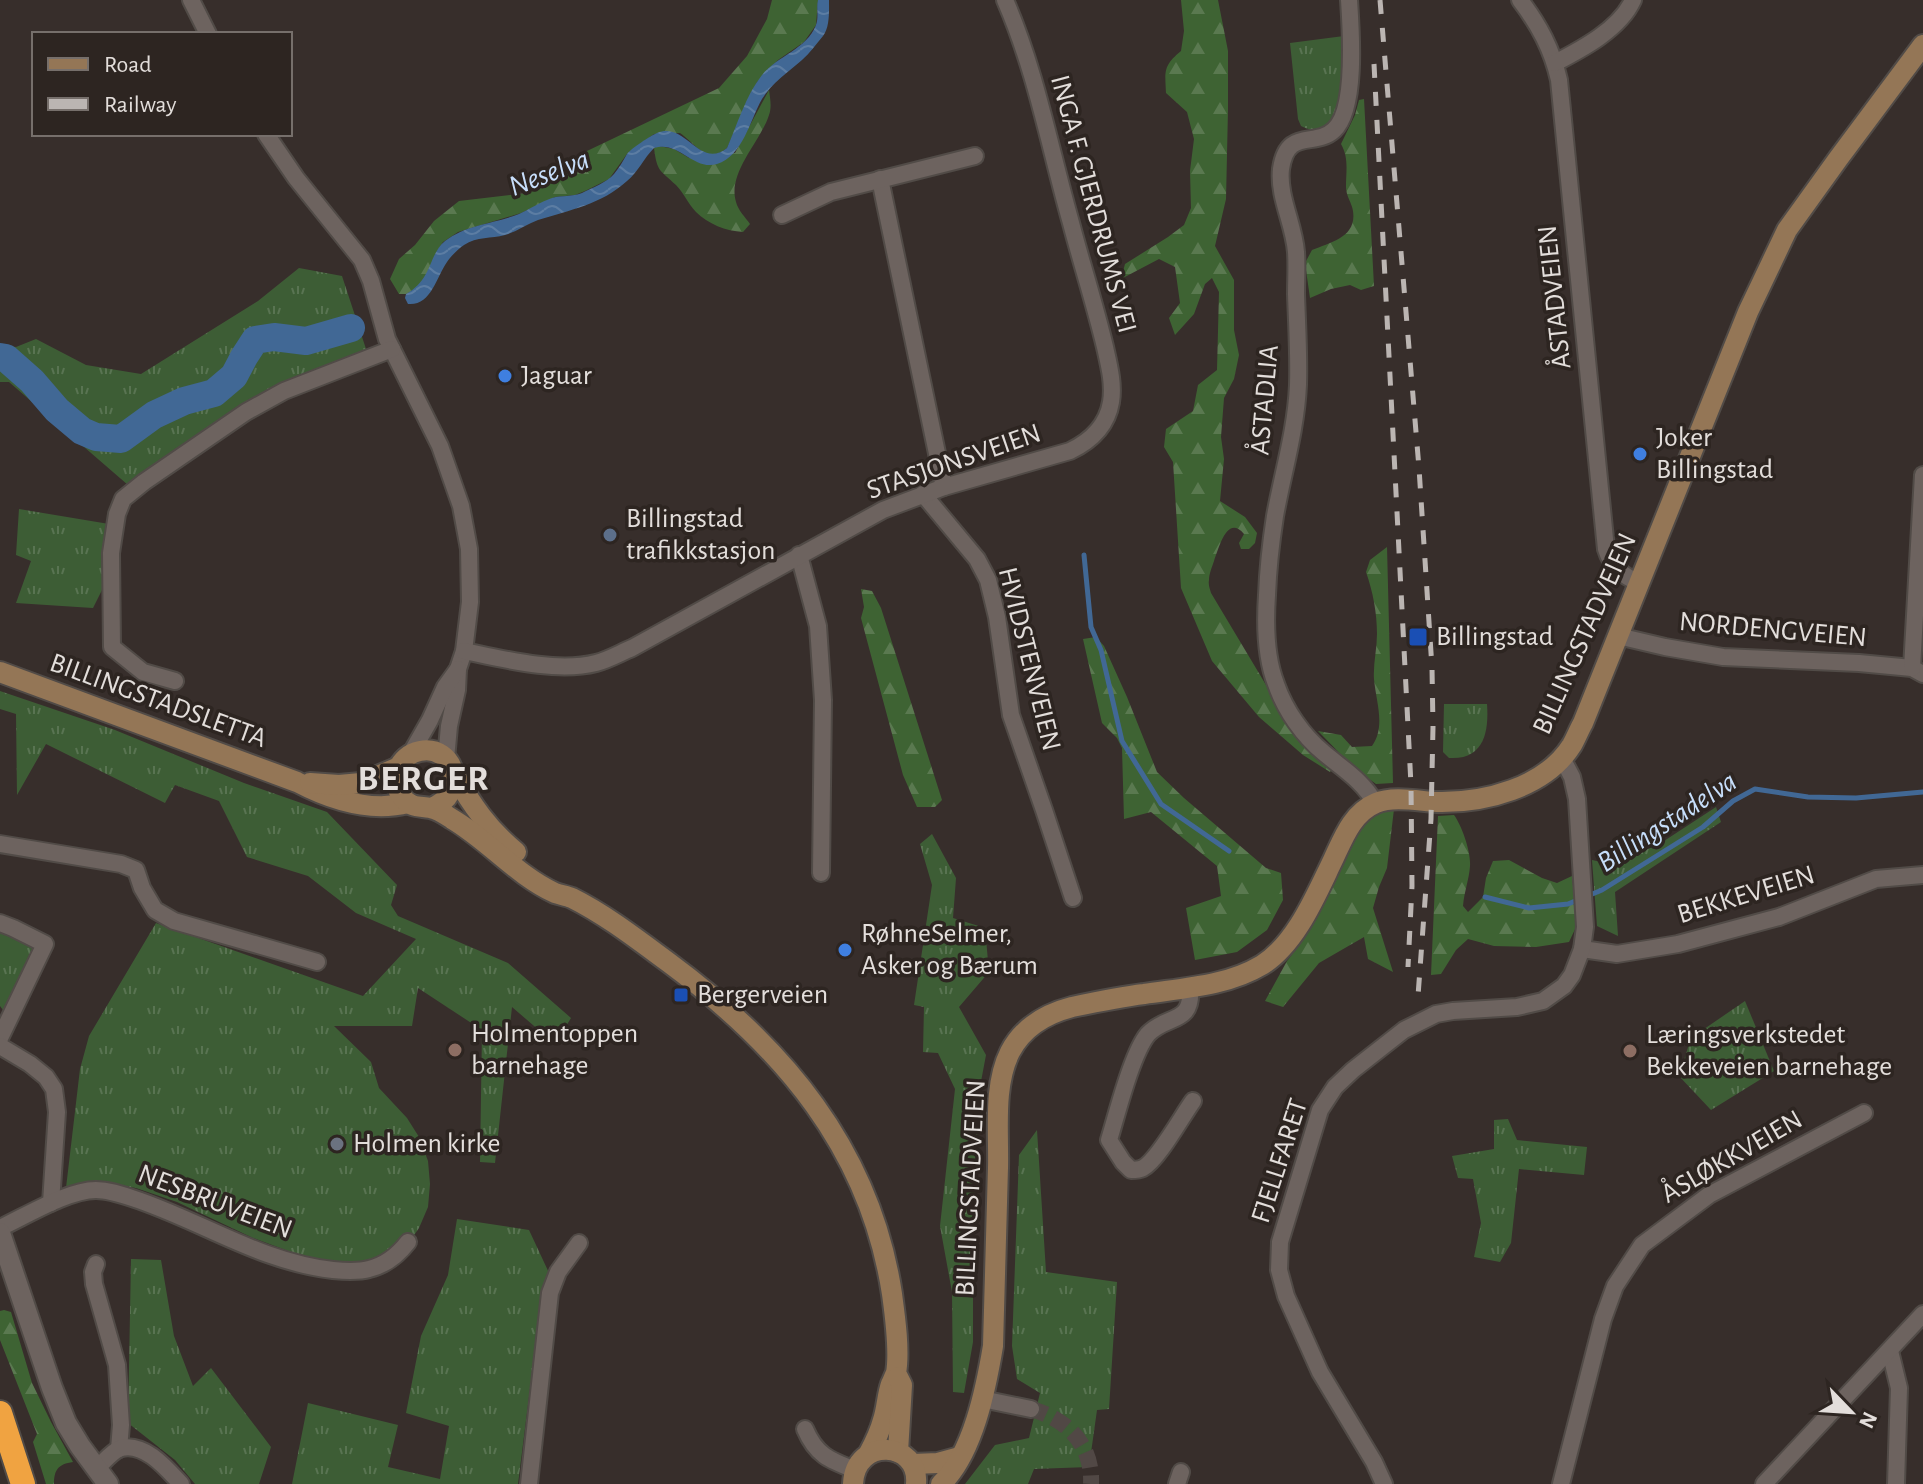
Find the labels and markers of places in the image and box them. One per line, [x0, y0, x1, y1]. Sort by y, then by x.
place label: Jaguar [521, 362, 592, 390]
marker: Jaguar [496, 367, 514, 385]
place label: Joker Billingstad [1656, 424, 1773, 484]
marker: Joker Billingstad [1631, 445, 1649, 463]
place label: Billingstad trafikkstasjon [626, 505, 775, 565]
marker: Billingstad trafikkstasjon [601, 526, 619, 544]
place label: Billingstad [1436, 623, 1553, 651]
marker: Billingstad [1407, 626, 1429, 648]
place label: RøhneSelmer, Asker og Bærum [861, 920, 1038, 980]
marker: RøhneSelmer, Asker og Bærum [836, 941, 854, 959]
place label: Bergerveien [697, 981, 828, 1009]
marker: Bergerveien [672, 986, 690, 1004]
place label: Holmentoppen barnehage [471, 1020, 638, 1080]
place label: Læringsverkstedet Bekkeveien barnehage [1646, 1021, 1892, 1081]
marker: Holmentoppen barnehage [446, 1041, 464, 1059]
marker: Læringsverkstedet Bekkeveien barnehage [1621, 1042, 1639, 1060]
place label: Holmen kirke [353, 1130, 500, 1158]
marker: Holmen kirke [328, 1135, 346, 1153]

